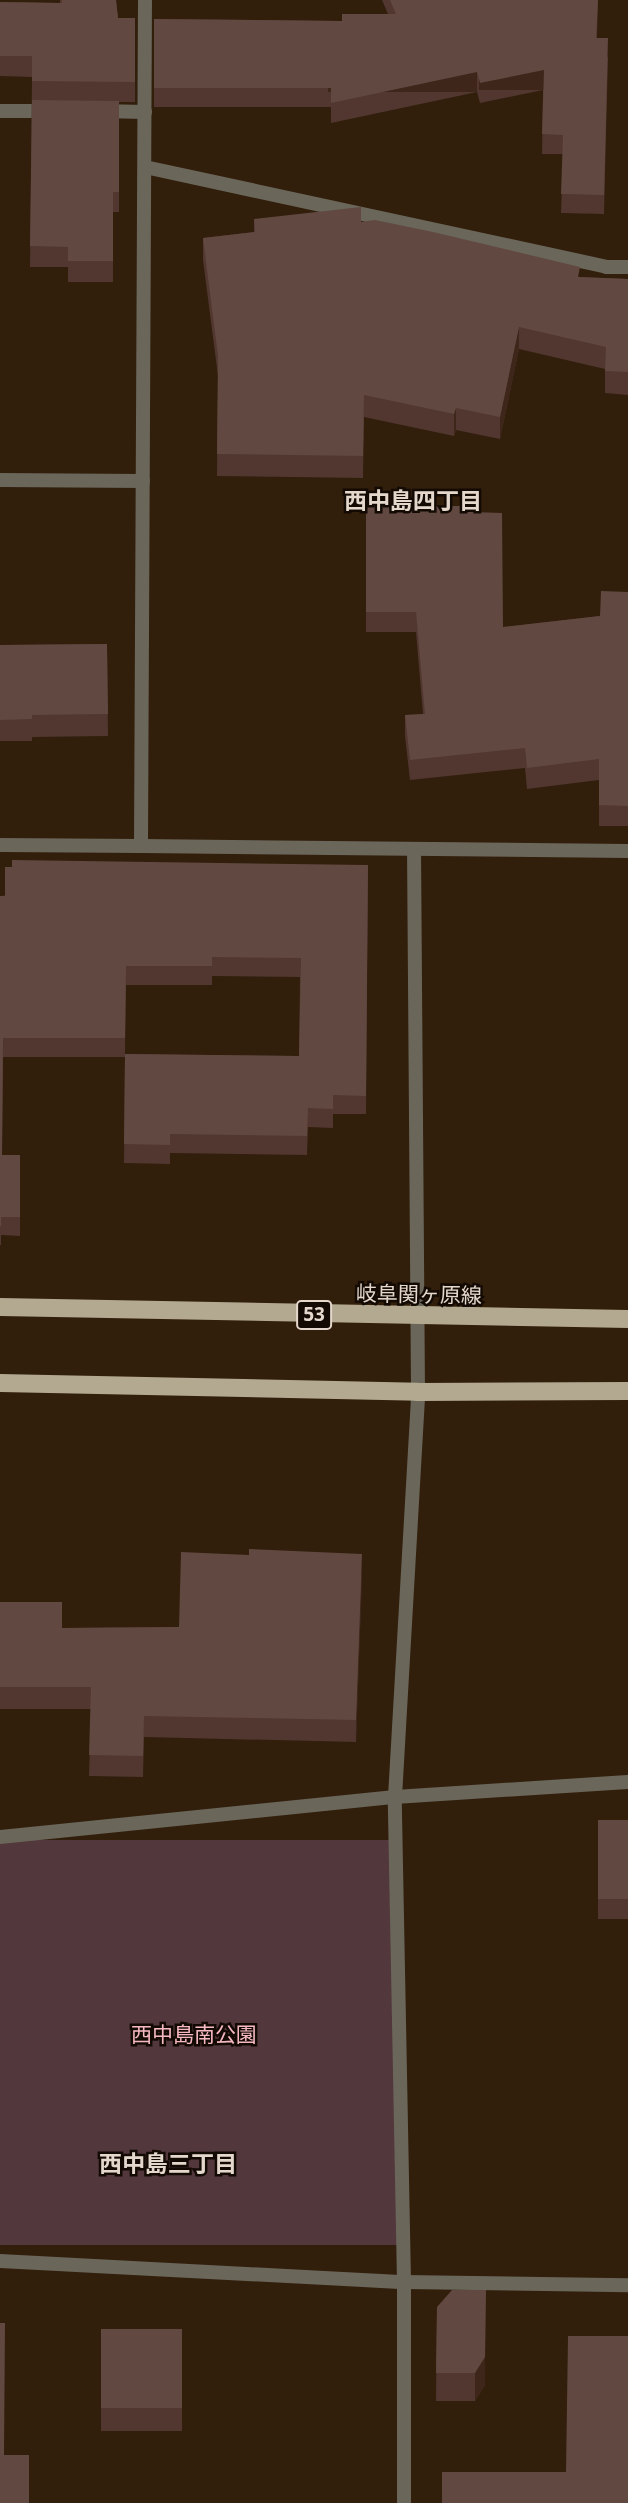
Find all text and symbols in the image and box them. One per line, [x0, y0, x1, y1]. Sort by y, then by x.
district label: 西中島四丁目 [344, 486, 482, 514]
street label: 岐阜関ヶ原線 [356, 1280, 482, 1308]
road number: 53 [295, 1300, 333, 1330]
park label: 西中島南公園 [131, 2021, 257, 2047]
district label: 西中島三丁目 [99, 2149, 237, 2177]

